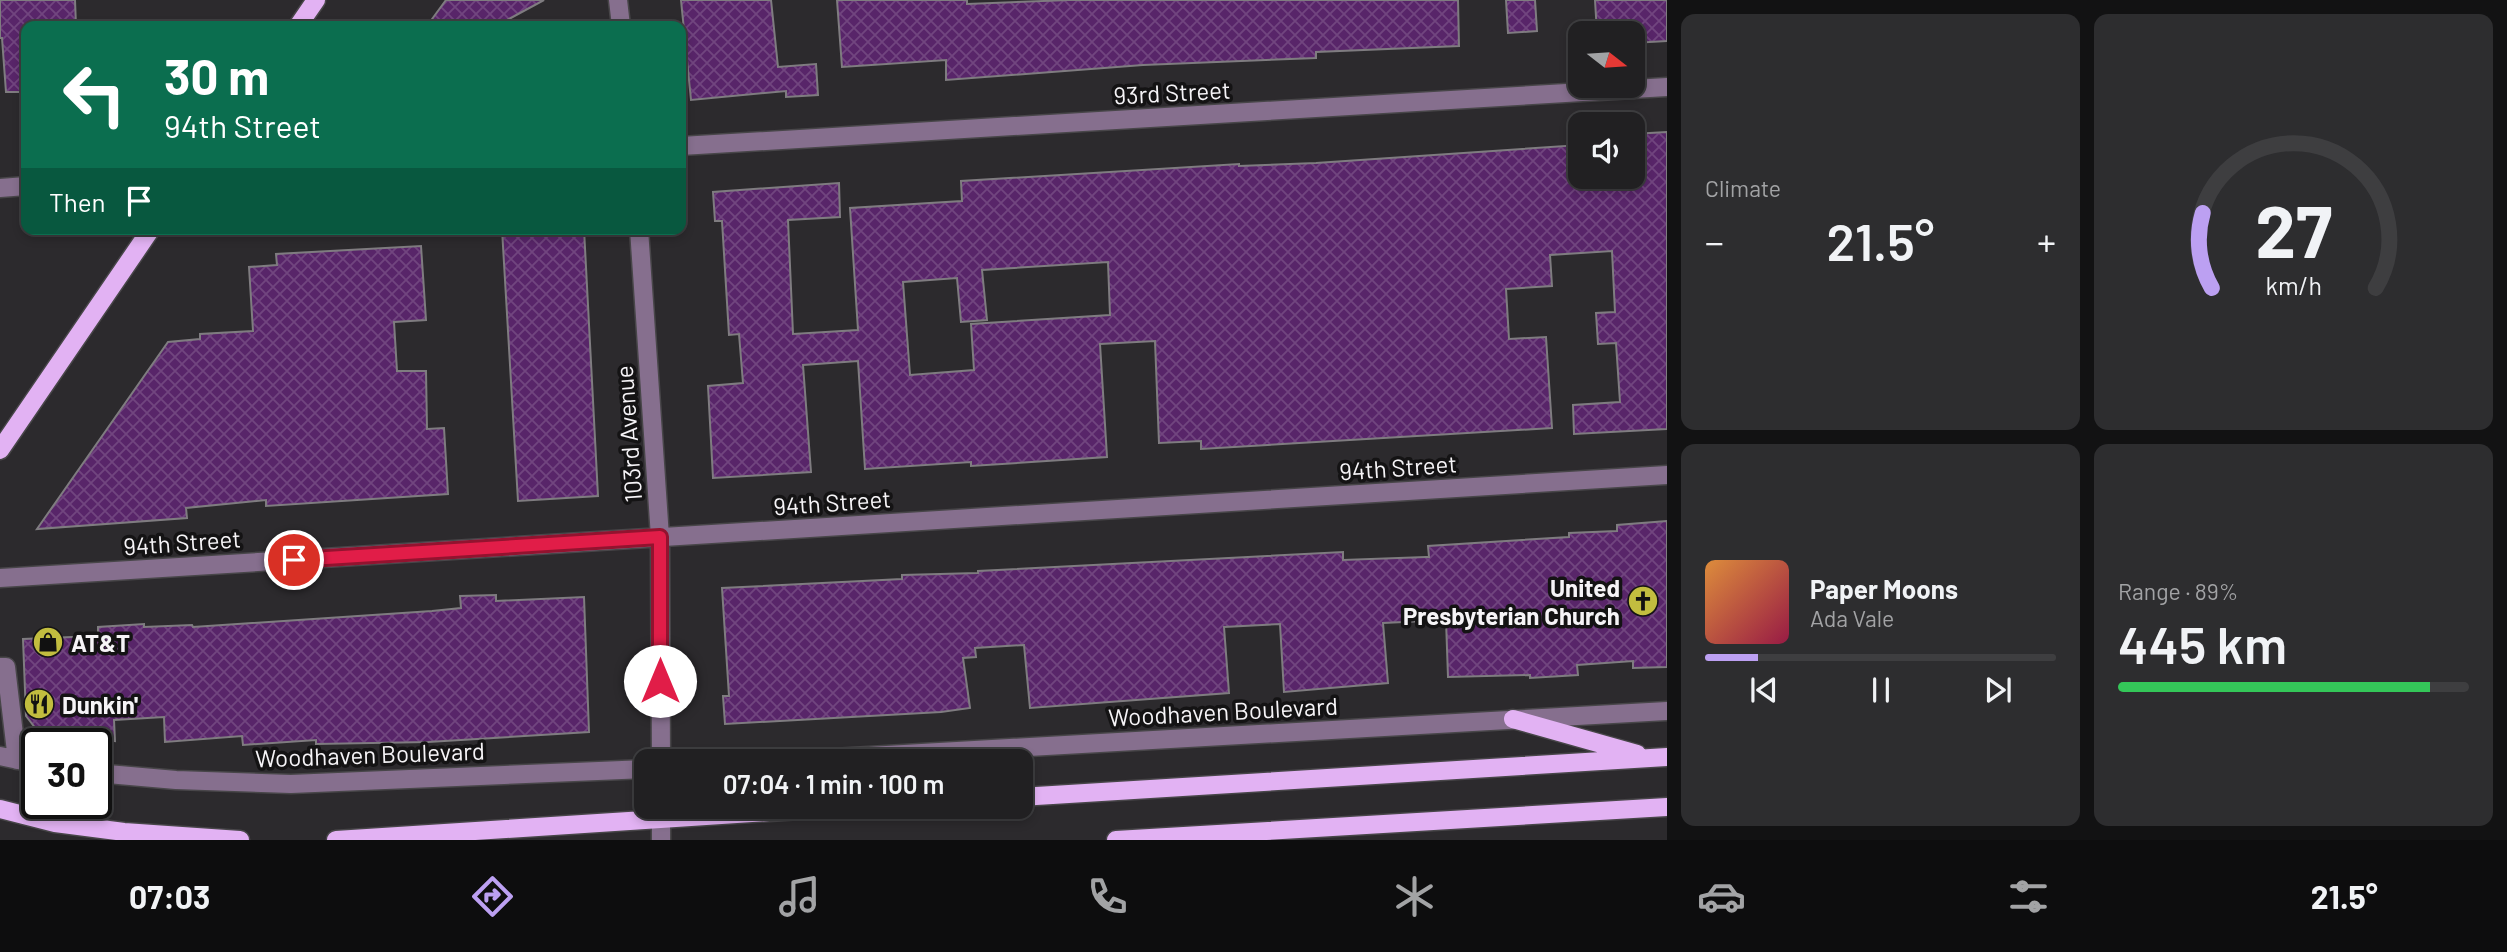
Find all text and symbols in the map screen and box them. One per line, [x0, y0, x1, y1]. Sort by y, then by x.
north arrow [1568, 21, 1645, 98]
map controls [1568, 21, 1645, 189]
text: 30 m [164, 46, 269, 105]
icon: left [49, 49, 140, 140]
street label: 93rd Street [1113, 74, 1231, 110]
text: 94th Street [164, 106, 321, 144]
button: sound [1568, 112, 1645, 189]
text: Climate [1705, 174, 1781, 202]
icon: arrive [120, 182, 158, 220]
text: 27 [2255, 185, 2332, 273]
text: Then [49, 186, 106, 217]
text: 21.5° [1827, 209, 1934, 271]
text: − [1705, 218, 1724, 264]
text: + [2037, 218, 2056, 264]
text: km/h [2265, 270, 2322, 300]
street label: 103rd Avenue [609, 365, 647, 503]
street label: 94th Street [1338, 448, 1458, 486]
street label: 94th Street [772, 483, 892, 521]
street label: 94th Street [122, 523, 242, 561]
pin [264, 530, 324, 590]
icon: arrive [275, 541, 313, 579]
place label: United Presbyterian Church [1403, 573, 1620, 630]
text: Paper Moons [1810, 573, 1958, 604]
text: Range · 89% [2118, 577, 2238, 605]
church icon: United Presbyterian Church [1626, 584, 1660, 618]
text: Ada Vale [1810, 604, 1894, 632]
text: 445 km [2118, 612, 2287, 674]
shop icon: AT&T [31, 625, 65, 659]
place label: AT&T [71, 628, 130, 657]
position arrow [623, 644, 697, 718]
icon: previous [1745, 671, 1783, 709]
icon: pause [1862, 671, 1900, 709]
icon: next [1979, 671, 2017, 709]
restaurant icon: Dunkin' [22, 687, 56, 721]
place label: Dunkin' [62, 690, 138, 719]
street label: Woodhaven Boulevard [1107, 691, 1339, 731]
speed limit sign: 30 [21, 728, 112, 819]
street label: Woodhaven Boulevard [255, 735, 485, 773]
text: 07:04 · 1 min · 100 m [723, 768, 944, 799]
icon: directions [468, 872, 517, 921]
icon: music [775, 872, 824, 921]
icon: phone [1083, 872, 1132, 921]
icon: climate [1390, 872, 1439, 921]
icon: car [1697, 872, 1746, 921]
icon: filters [2004, 872, 2053, 921]
text: 07:03 [129, 877, 210, 915]
text: 21.5° [2311, 877, 2378, 915]

